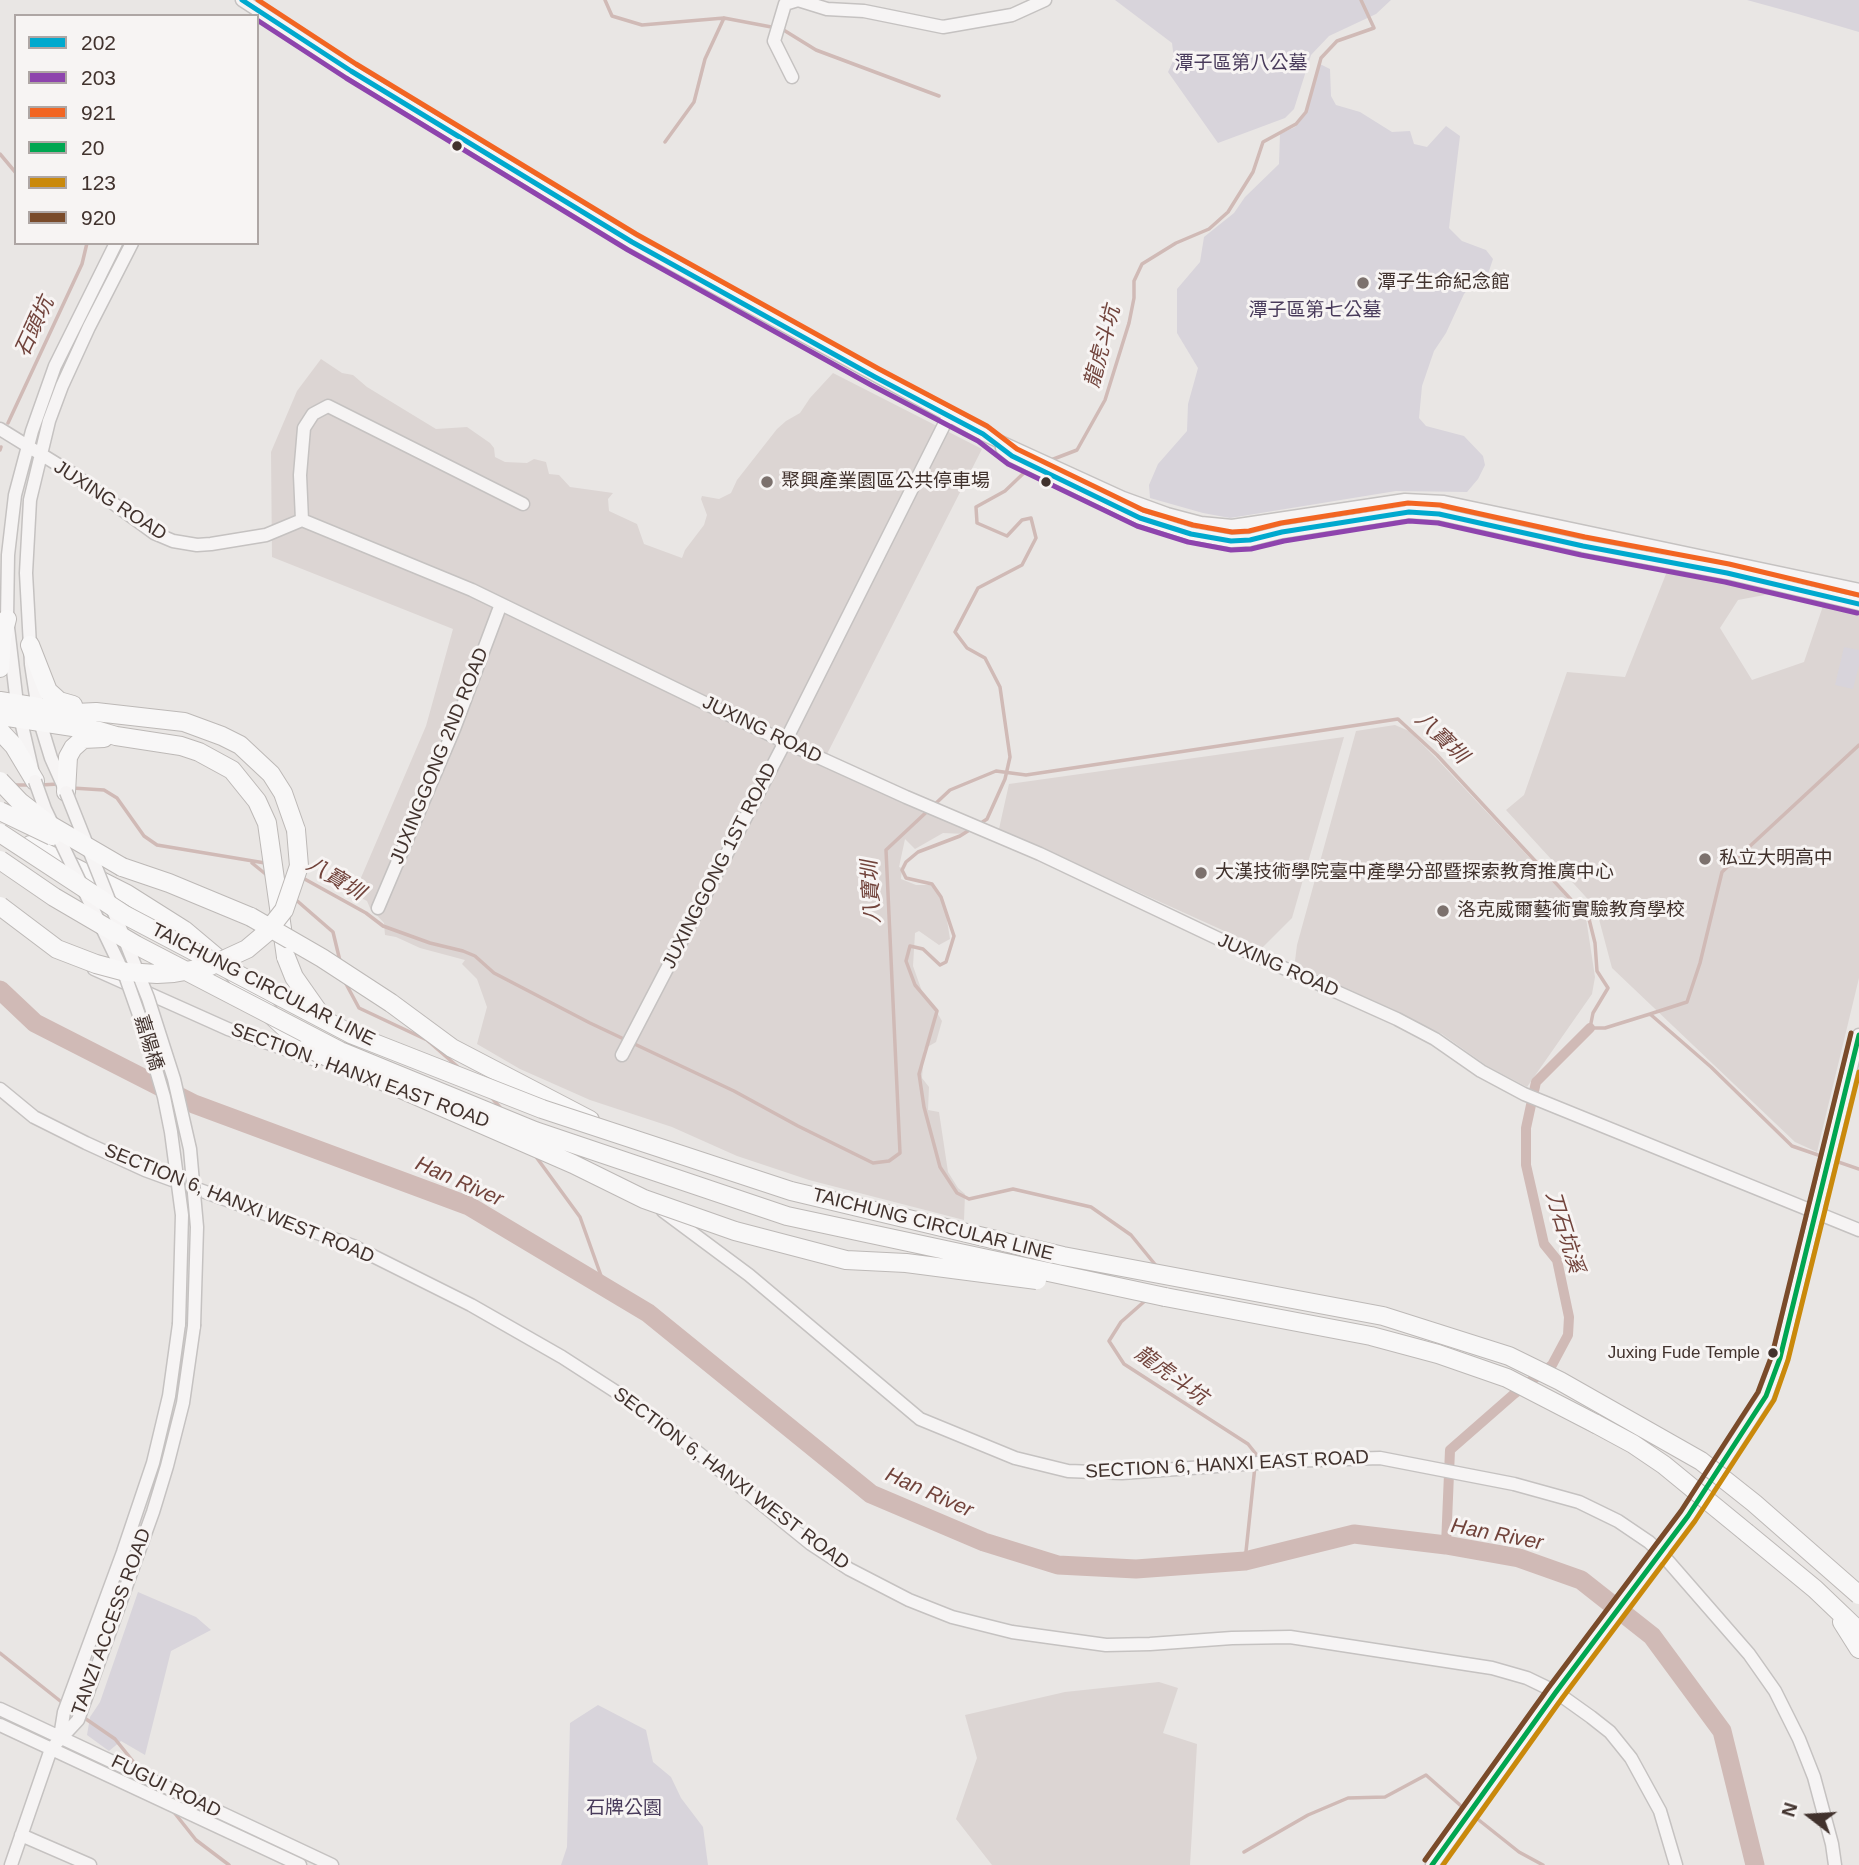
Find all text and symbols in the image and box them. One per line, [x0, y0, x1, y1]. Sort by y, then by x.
legend [14, 14, 259, 245]
text: 202 [81, 31, 116, 54]
park label: 潭子區第八公墓 [1175, 53, 1307, 75]
text: 203 [81, 66, 116, 89]
text: 921 [81, 101, 116, 124]
text: 20 [81, 136, 104, 159]
unlabelled marker [450, 139, 464, 153]
text: 123 [81, 171, 116, 194]
text: 920 [81, 206, 116, 229]
place label: 潭子生命紀念館 [1377, 272, 1510, 294]
marker: 潭子生命紀念館 [1355, 275, 1371, 291]
water label: 石頭坑 [10, 293, 60, 361]
park label: 潭子區第七公墓 [1249, 300, 1381, 322]
water label: 龍虎斗坑 [1080, 303, 1126, 391]
street label: JUXING ROAD [49, 456, 171, 546]
place label: 聚興產業園區公共停車場 [781, 471, 990, 493]
marker: 聚興產業園區公共停車場 [759, 474, 775, 490]
unlabelled marker [1039, 475, 1053, 489]
street label: JUXINGGONG 2ND ROAD [386, 645, 494, 867]
street label: JUXING ROAD [699, 691, 825, 769]
water label: 八寶圳 [1410, 707, 1472, 769]
street label: JUXINGGONG 1ST ROAD [658, 759, 782, 973]
place label: 私立大明高中 [1719, 848, 1833, 870]
marker: 私立大明高中 [1697, 851, 1713, 867]
water label: 八寶圳 [302, 852, 368, 906]
water label: 八寶圳 [858, 860, 886, 924]
place label: 大漢技術學院臺中產學分部暨探索教育推廣中心 [1215, 862, 1614, 884]
marker: 大漢技術學院臺中產學分部暨探索教育推廣中心 [1193, 865, 1209, 881]
place label: 洛克威爾藝術實驗教育學校 [1457, 900, 1685, 922]
marker: 洛克威爾藝術實驗教育學校 [1435, 903, 1451, 919]
street label: TAICHUNG CIRCULAR LINE [147, 919, 379, 1051]
street label: JUXING ROAD [1214, 929, 1342, 1003]
street label: 嘉陽橋 [129, 1012, 167, 1074]
street label: SECTION , HANXI EAST ROAD [228, 1019, 492, 1133]
street label: SECTION 6, HANXI WEST ROAD [101, 1139, 377, 1269]
water label: Han River [411, 1152, 507, 1212]
street label: TAICHUNG CIRCULAR LINE [810, 1184, 1056, 1266]
water label: 刀石坑溪 [1540, 1188, 1588, 1276]
water label: 龍虎斗坑 [1130, 1341, 1212, 1411]
place label: Juxing Fude Temple [1608, 1343, 1760, 1363]
marker: Juxing Fude Temple [1766, 1346, 1780, 1360]
street label: SECTION 6, HANXI WEST ROAD [609, 1383, 853, 1575]
street label: SECTION 6, HANXI EAST ROAD [1085, 1446, 1369, 1484]
water label: Han River [881, 1463, 977, 1523]
water label: Han River [1449, 1514, 1545, 1556]
street label: TANZI ACCESS ROAD [68, 1526, 156, 1718]
street label: FUGUI ROAD [107, 1751, 225, 1823]
north arrow [1775, 1781, 1845, 1851]
park label: 石牌公園 [586, 1798, 662, 1820]
text: N [1777, 1800, 1801, 1819]

